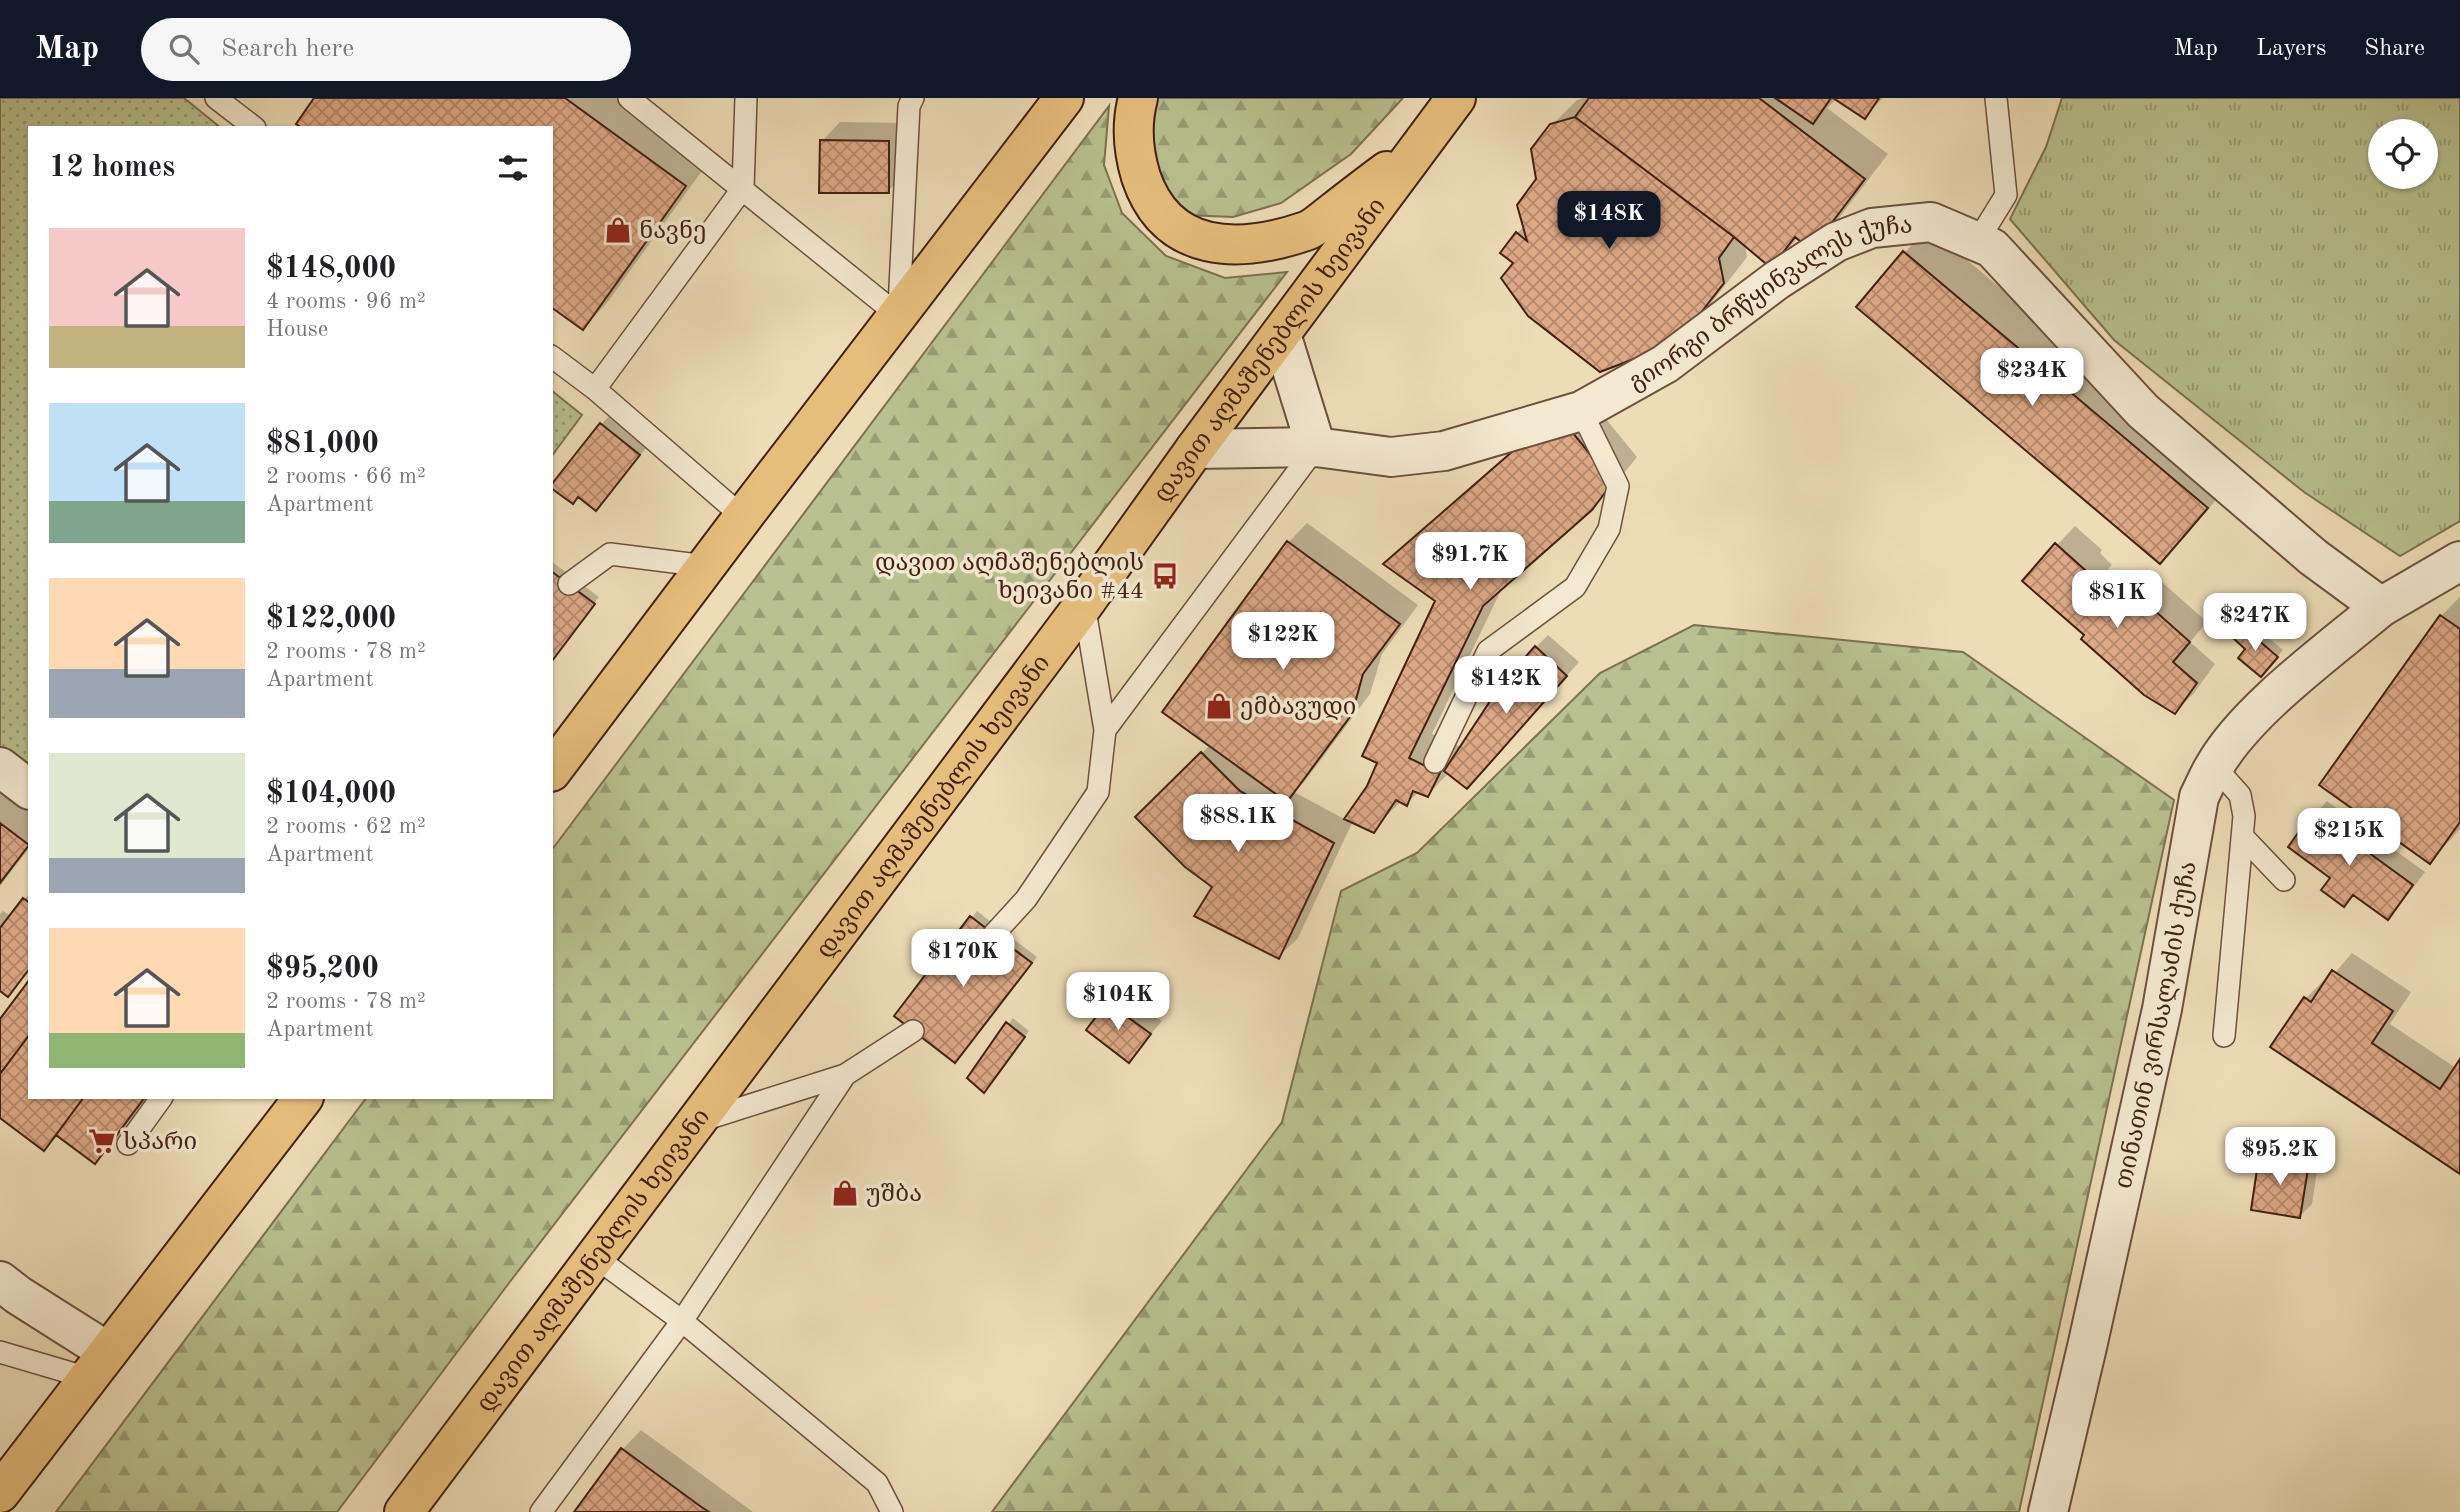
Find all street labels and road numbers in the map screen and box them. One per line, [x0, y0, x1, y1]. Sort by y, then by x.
street label: დავით აღმაშენებლის ხეივანი [1151, 195, 1391, 507]
street label: გიორგი ბრწყინვალეს ქუჩა [1626, 214, 1914, 395]
street label: დავით აღმაშენებლის ხეივანი [813, 651, 1055, 963]
street label: თინათინ ვირსალაძის ქუჩა [2113, 860, 2202, 1191]
street label: დავით აღმაშენებლის ხეივანი [474, 1105, 715, 1417]

